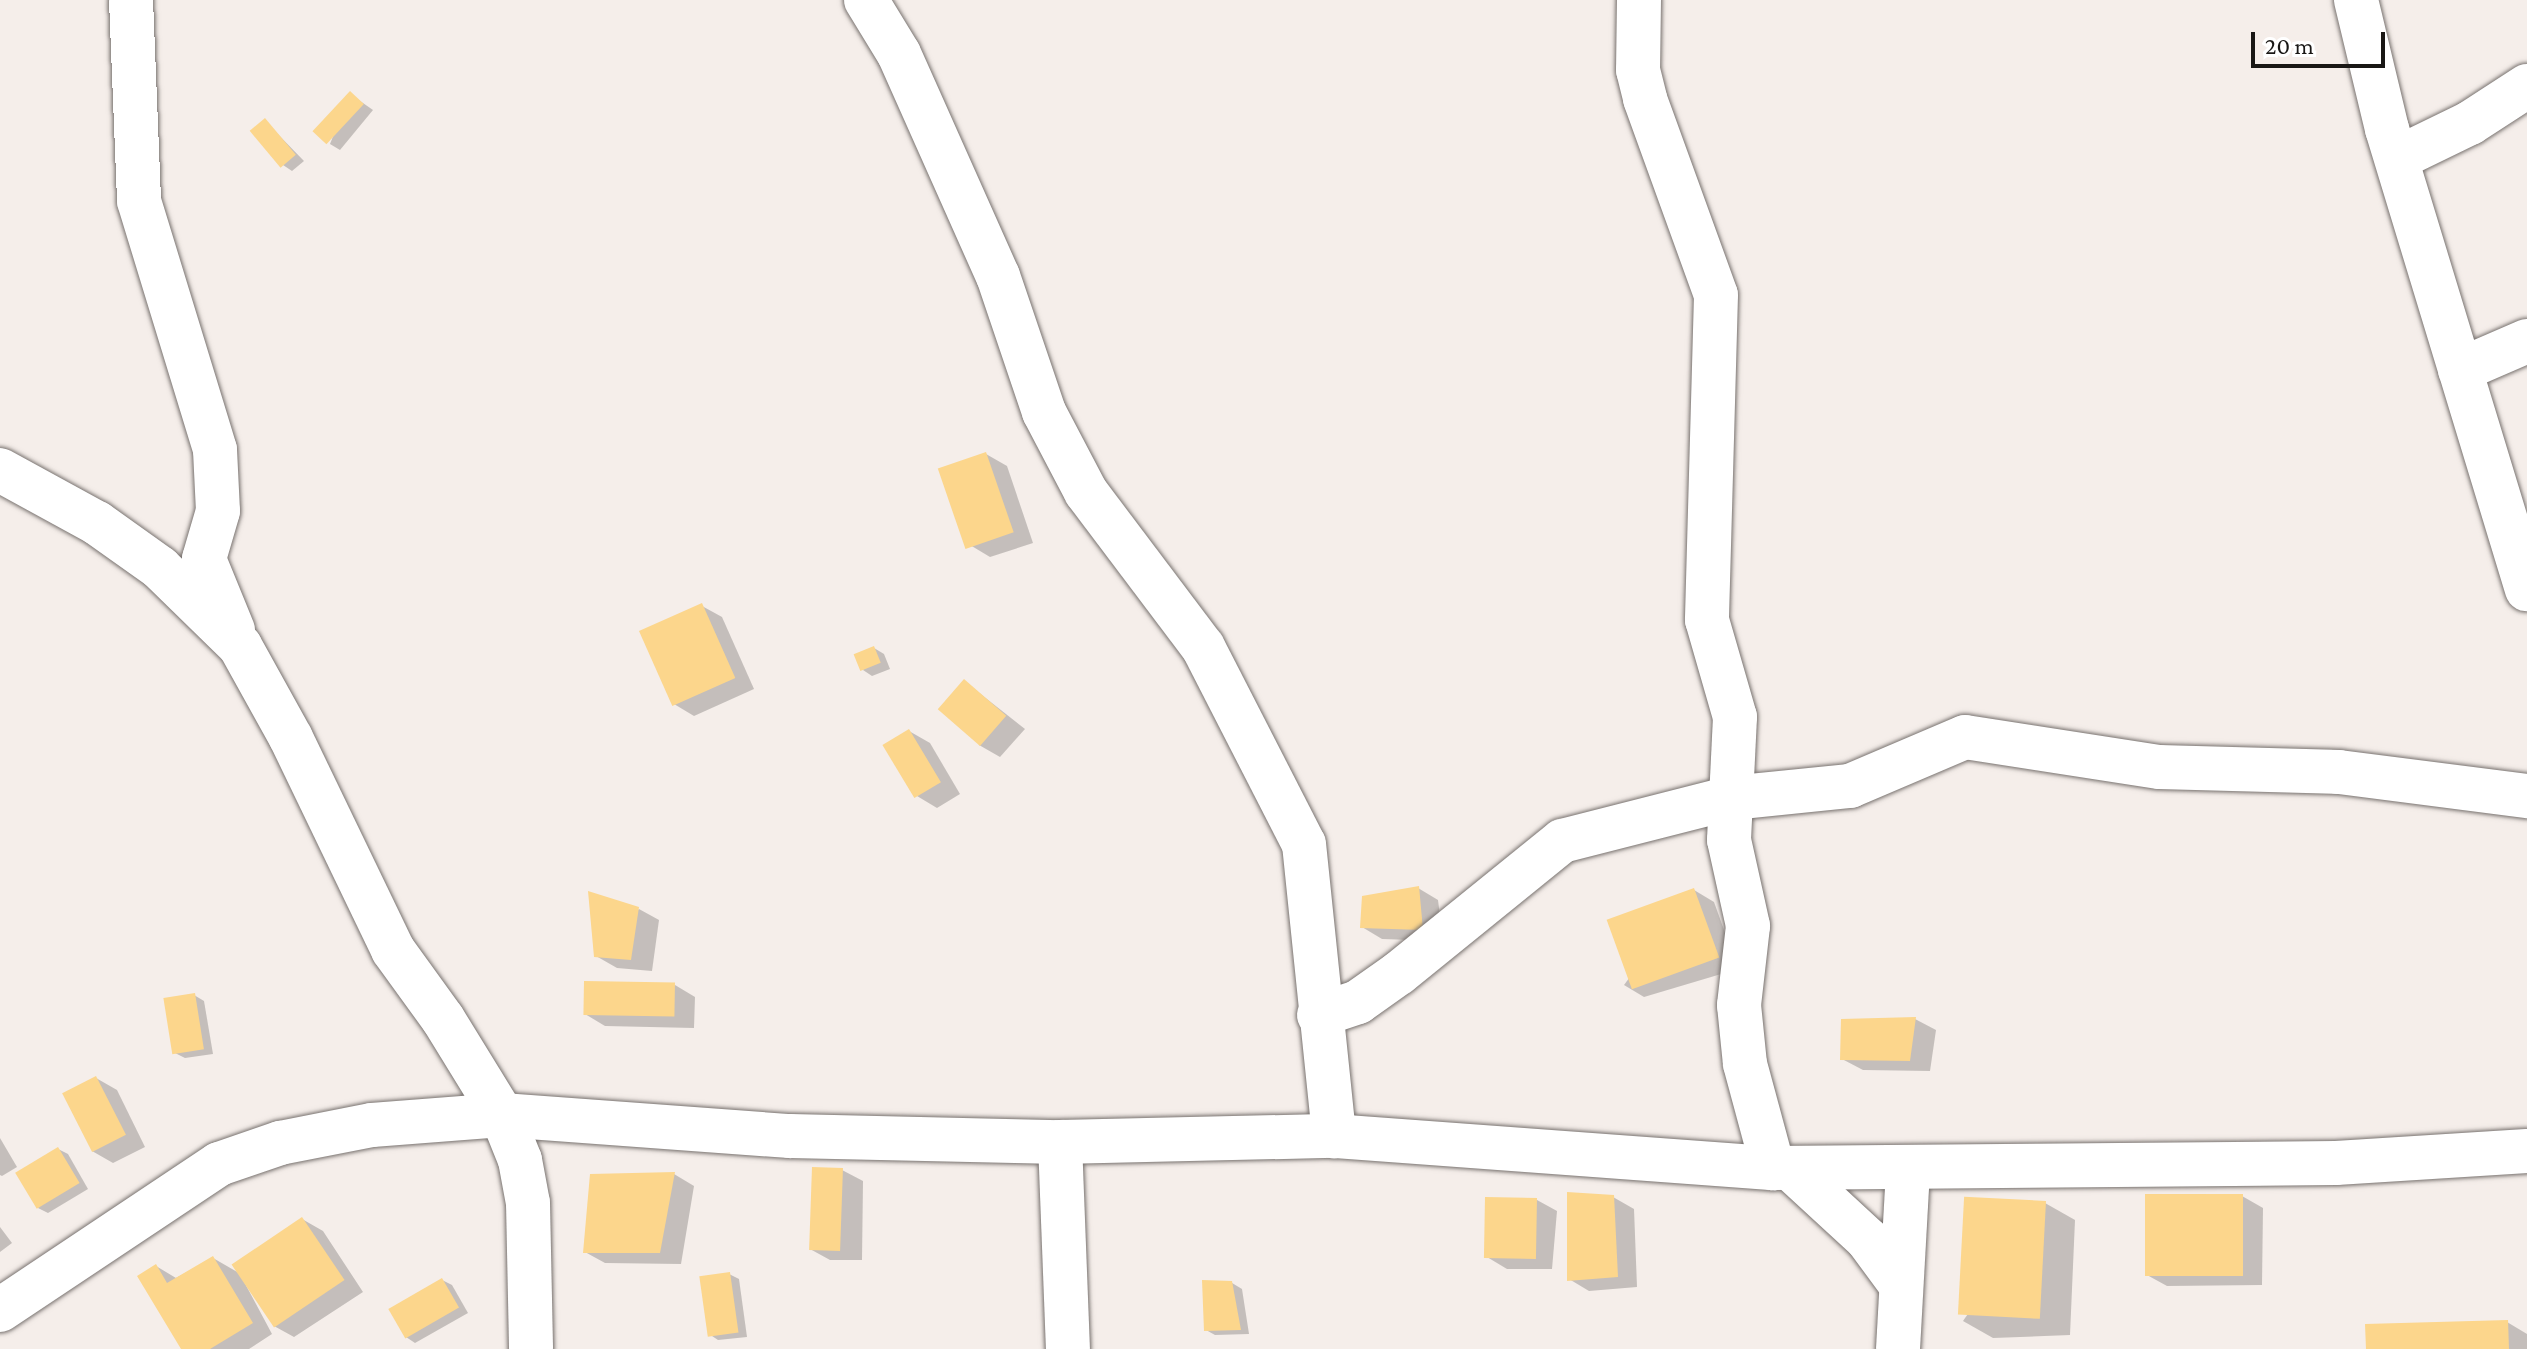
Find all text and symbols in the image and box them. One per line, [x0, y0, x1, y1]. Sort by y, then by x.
scale bar [2255, 16, 2389, 66]
text: 20 m [2265, 32, 2314, 59]

